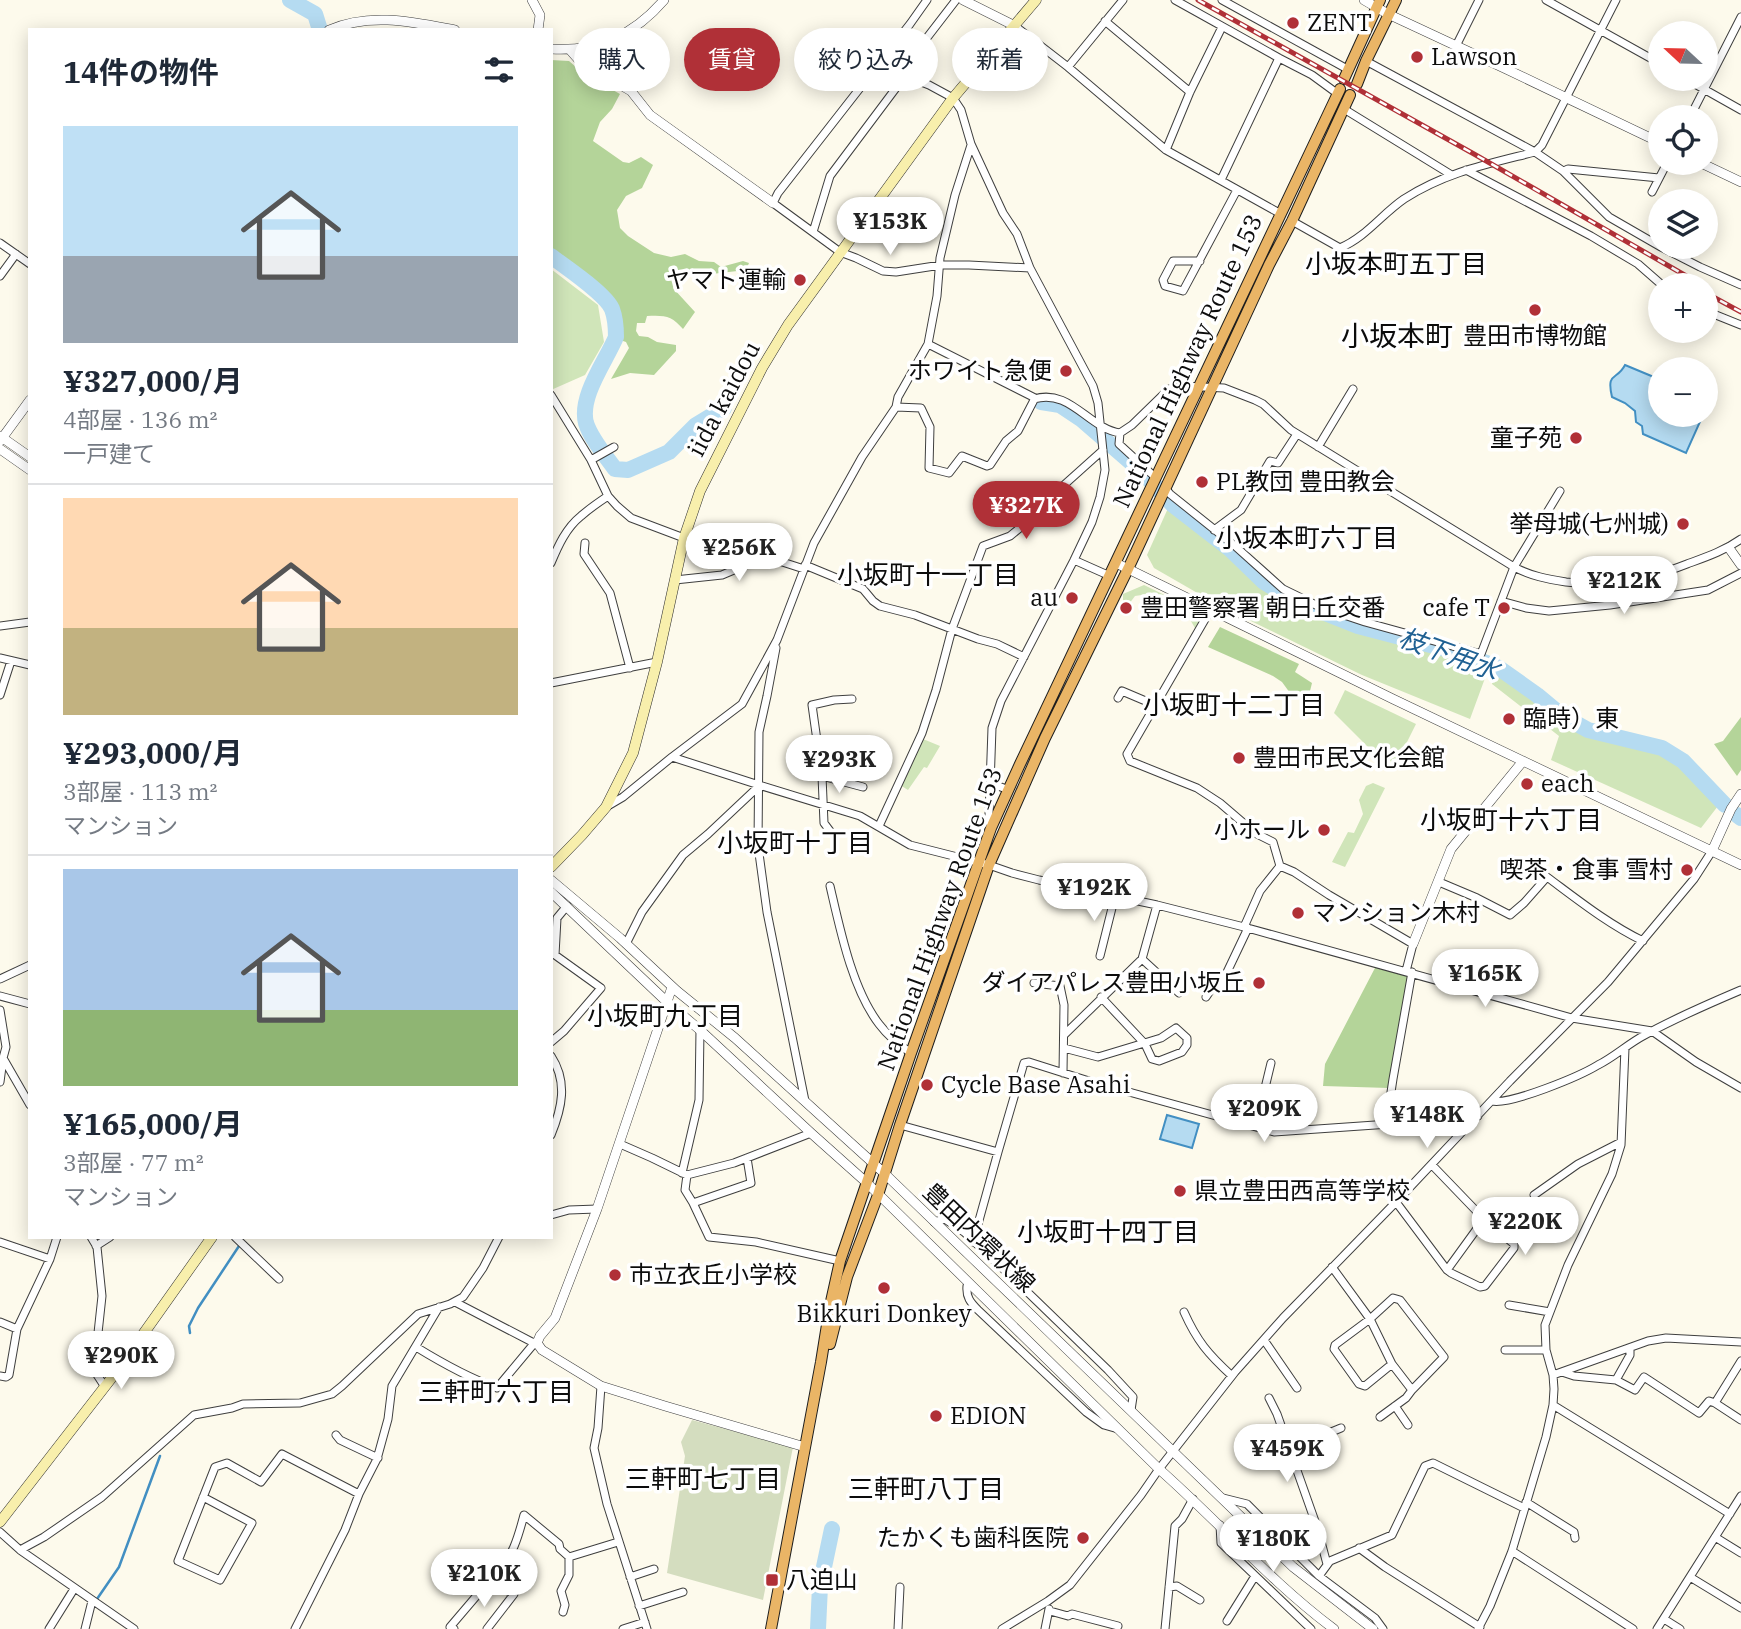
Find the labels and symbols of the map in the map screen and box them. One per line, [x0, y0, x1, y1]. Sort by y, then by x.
place label: ZENT [1307, 6, 1372, 38]
marker: ZENT [1285, 15, 1301, 31]
north arrow [1648, 21, 1718, 91]
place label: Lawson [1431, 40, 1517, 72]
marker: Lawson [1409, 49, 1425, 65]
pin: ¥153K [841, 198, 939, 257]
street label: National Highway Route 153 [1105, 209, 1269, 513]
district label: 小坂本町五丁目 [1305, 246, 1487, 280]
place label: ヤマト運輸 [666, 263, 786, 295]
marker: ヤマト運輸 [792, 272, 808, 288]
marker: 豊田市博物館 [1527, 302, 1543, 318]
district label: 小坂本町 [1341, 317, 1453, 354]
place label: 豊田市博物館 [1463, 319, 1607, 351]
street label: iida kaidou [679, 335, 767, 462]
place label: ホワイト急便 [908, 354, 1052, 386]
marker: ホワイト急便 [1058, 363, 1074, 379]
place label: 童子苑 [1490, 421, 1562, 453]
marker: 童子苑 [1568, 430, 1584, 446]
place label: PL教団 豊田教会 [1216, 465, 1395, 497]
marker: PL教団 豊田教会 [1194, 474, 1210, 490]
pin: ¥327K [977, 482, 1075, 541]
place label: 挙母城(七州城) [1509, 507, 1669, 539]
marker: 挙母城(七州城) [1675, 516, 1691, 532]
district label: 小坂本町六丁目 [1216, 520, 1398, 554]
pin: ¥256K [690, 524, 788, 583]
pin: ¥212K [1575, 556, 1673, 616]
district label: 小坂町十一丁目 [837, 557, 1019, 591]
place label: au [1030, 581, 1058, 613]
marker: au [1064, 590, 1080, 606]
place label: 豊田警察署 朝日丘交番 [1140, 591, 1386, 623]
place label: cafe T [1423, 591, 1490, 623]
marker: 豊田警察署 朝日丘交番 [1118, 600, 1134, 616]
marker: cafe T [1496, 600, 1512, 616]
water label: 枝下用水 [1395, 619, 1507, 688]
district label: 小坂町十二丁目 [1143, 687, 1325, 721]
place label: 臨時）東 [1523, 702, 1619, 734]
marker: 臨時）東 [1501, 711, 1517, 727]
pin: ¥293K [790, 736, 888, 795]
place label: 豊田市民文化会館 [1253, 741, 1445, 773]
marker: 豊田市民文化会館 [1231, 750, 1247, 766]
street label: National Highway Route 153 [869, 763, 1009, 1075]
place label: each [1541, 767, 1595, 799]
marker: each [1519, 776, 1535, 792]
district label: 小坂町十六丁目 [1420, 802, 1602, 836]
place label: 小ホール [1214, 813, 1310, 845]
marker: 小ホール [1316, 822, 1332, 838]
district label: 小坂町十丁目 [717, 825, 873, 859]
place label: 喫茶・食事 雪村 [1499, 853, 1673, 885]
marker: 喫茶・食事 雪村 [1679, 862, 1695, 878]
pin: ¥192K [1045, 864, 1143, 923]
place label: マンション木村 [1312, 896, 1480, 928]
marker: マンション木村 [1290, 905, 1306, 921]
pin: ¥165K [1436, 950, 1534, 1009]
place label: ダイアパレス豊田小坂丘 [981, 966, 1245, 998]
marker: ダイアパレス豊田小坂丘 [1251, 975, 1267, 991]
district label: 小坂町九丁目 [587, 998, 743, 1032]
place label: Cycle Base Asahi [941, 1068, 1130, 1100]
marker: Cycle Base Asahi [919, 1077, 935, 1093]
pin: ¥209K [1215, 1084, 1313, 1144]
pin: ¥148K [1378, 1090, 1476, 1150]
place label: 県立豊田西高等学校 [1194, 1174, 1410, 1206]
street label: 豊田内環状線 [917, 1176, 1043, 1299]
marker: 県立豊田西高等学校 [1172, 1183, 1188, 1199]
pin: ¥220K [1476, 1198, 1574, 1257]
district label: 小坂町十四丁目 [1017, 1214, 1199, 1248]
place label: 市立衣丘小学校 [629, 1258, 797, 1290]
marker: 市立衣丘小学校 [607, 1267, 623, 1283]
marker: Bikkuri Donkey [876, 1280, 892, 1296]
place label: Bikkuri Donkey [796, 1297, 972, 1329]
pin: ¥290K [72, 1332, 170, 1391]
district label: 三軒町六丁目 [418, 1374, 574, 1408]
place label: EDION [950, 1399, 1027, 1431]
marker: EDION [928, 1408, 944, 1424]
pin: ¥459K [1238, 1424, 1336, 1484]
district label: 三軒町七丁目 [625, 1461, 781, 1495]
district label: 三軒町八丁目 [848, 1471, 1004, 1505]
pin: ¥180K [1224, 1514, 1322, 1574]
place label: たかくも歯科医院 [877, 1521, 1069, 1553]
marker: たかくも歯科医院 [1075, 1530, 1091, 1546]
pin: ¥210K [435, 1550, 533, 1609]
place label: 八迫山 [786, 1563, 858, 1595]
marker: 八迫山 [764, 1572, 780, 1588]

